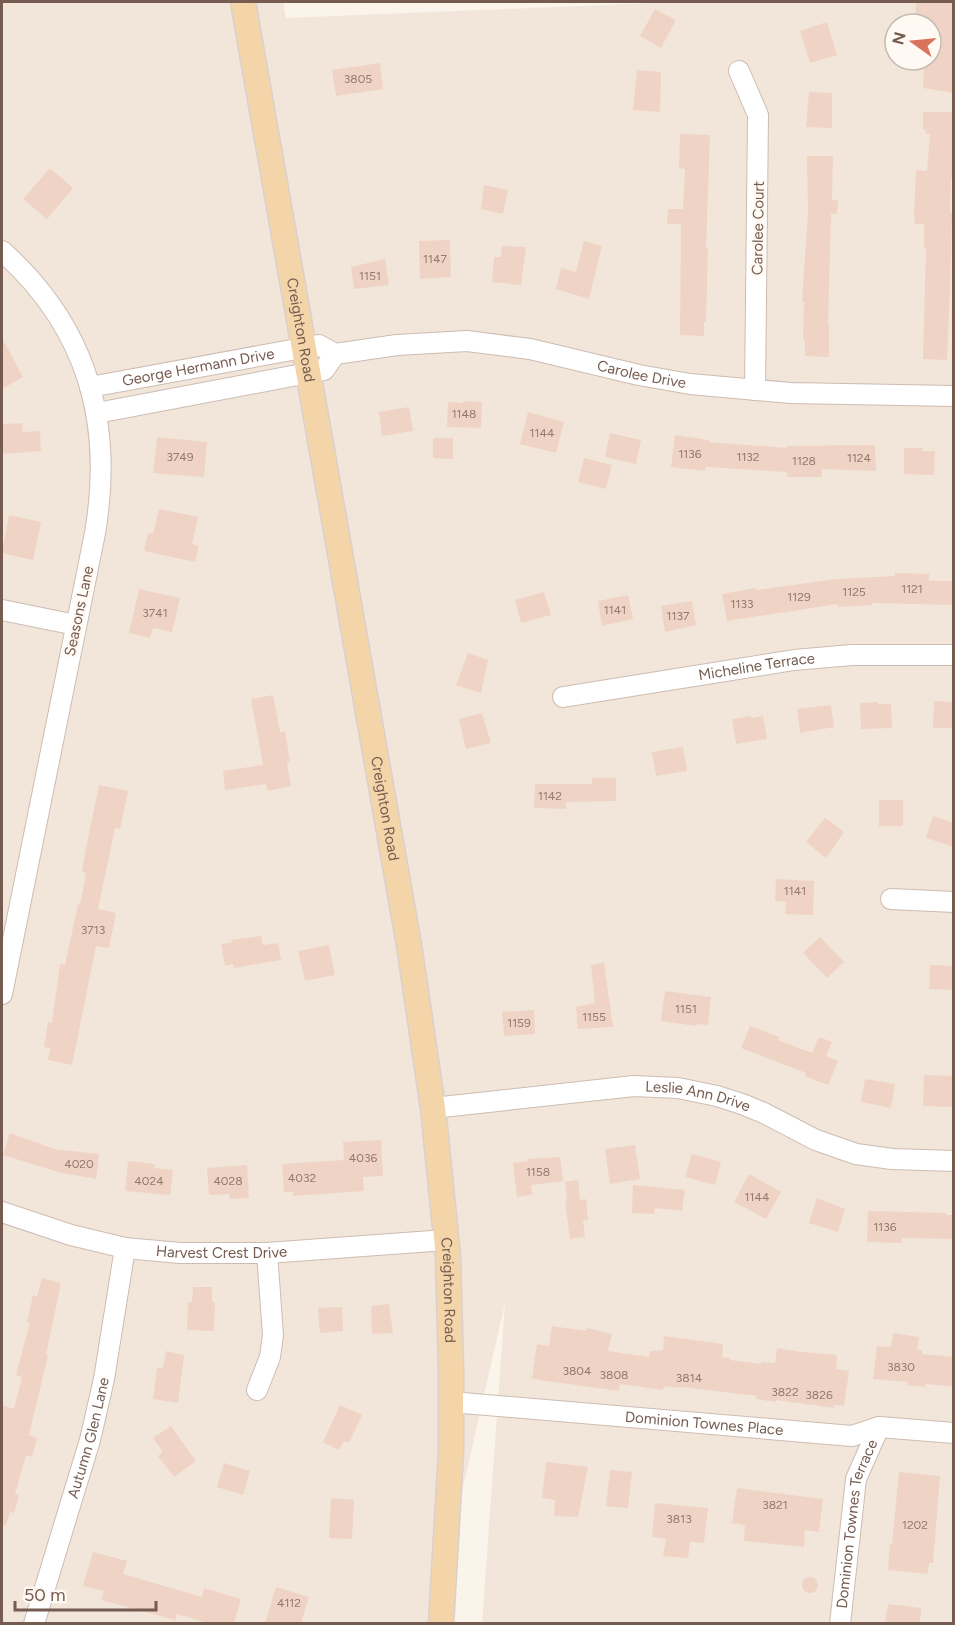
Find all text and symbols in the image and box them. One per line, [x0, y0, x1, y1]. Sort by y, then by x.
north arrow [883, 12, 943, 72]
text: N [888, 30, 910, 47]
house number: 3805 [344, 72, 372, 86]
street label: Carolee Court [748, 180, 768, 275]
house number: 1147 [423, 252, 447, 266]
house number: 1151 [359, 269, 381, 283]
street label: Creighton Road [283, 276, 319, 384]
street label: George Hermann Drive [121, 344, 276, 390]
street label: Carolee Drive [595, 356, 688, 392]
house number: 1148 [452, 407, 476, 421]
house number: 1144 [530, 426, 555, 440]
house number: 1136 [678, 447, 702, 461]
house number: 3749 [166, 450, 194, 464]
house number: 1132 [736, 450, 760, 464]
house number: 1124 [847, 451, 872, 465]
house number: 1128 [792, 454, 816, 468]
street label: Seasons Lane [61, 564, 97, 658]
house number: 1121 [901, 582, 923, 596]
house number: 1125 [842, 585, 866, 599]
house number: 1129 [787, 590, 811, 604]
house number: 1133 [731, 597, 753, 611]
house number: 1141 [604, 603, 626, 617]
house number: 3741 [142, 606, 168, 620]
house number: 1137 [667, 609, 690, 623]
street label: Micheline Terrace [697, 649, 816, 684]
street label: Creighton Road [367, 755, 403, 862]
house number: 1142 [538, 789, 562, 803]
house number: 1141 [784, 884, 806, 898]
house number: 3713 [81, 923, 105, 937]
house number: 1151 [675, 1002, 697, 1016]
house number: 1155 [582, 1010, 606, 1024]
house number: 1159 [507, 1016, 531, 1030]
street label: Leslie Ann Drive [645, 1078, 753, 1115]
house number: 4036 [349, 1151, 377, 1165]
house number: 4020 [64, 1157, 94, 1171]
house number: 1158 [526, 1165, 550, 1179]
house number: 4032 [288, 1171, 316, 1185]
house number: 4024 [134, 1174, 164, 1188]
house number: 4028 [213, 1174, 243, 1188]
house number: 1144 [745, 1190, 770, 1204]
house number: 1136 [873, 1220, 897, 1234]
street label: Creighton Road [437, 1236, 459, 1343]
street label: Harvest Crest Drive [155, 1242, 288, 1262]
house number: 3830 [887, 1360, 915, 1374]
house number: 3804 [562, 1364, 592, 1378]
house number: 3808 [600, 1368, 628, 1382]
house number: 3814 [676, 1371, 703, 1385]
street label: Autumn Glen Lane [64, 1376, 113, 1501]
house number: 3822 [771, 1385, 799, 1399]
house number: 3826 [805, 1388, 833, 1402]
street label: Dominion Townes Place [624, 1408, 784, 1439]
street label: Dominion Townes Terrace [833, 1437, 881, 1609]
house number: 3821 [762, 1498, 788, 1512]
house number: 3813 [666, 1512, 692, 1526]
house number: 1202 [902, 1518, 928, 1532]
scale bar [15, 1574, 156, 1612]
text: 50 m [24, 1584, 66, 1606]
house number: 4112 [277, 1596, 301, 1610]

